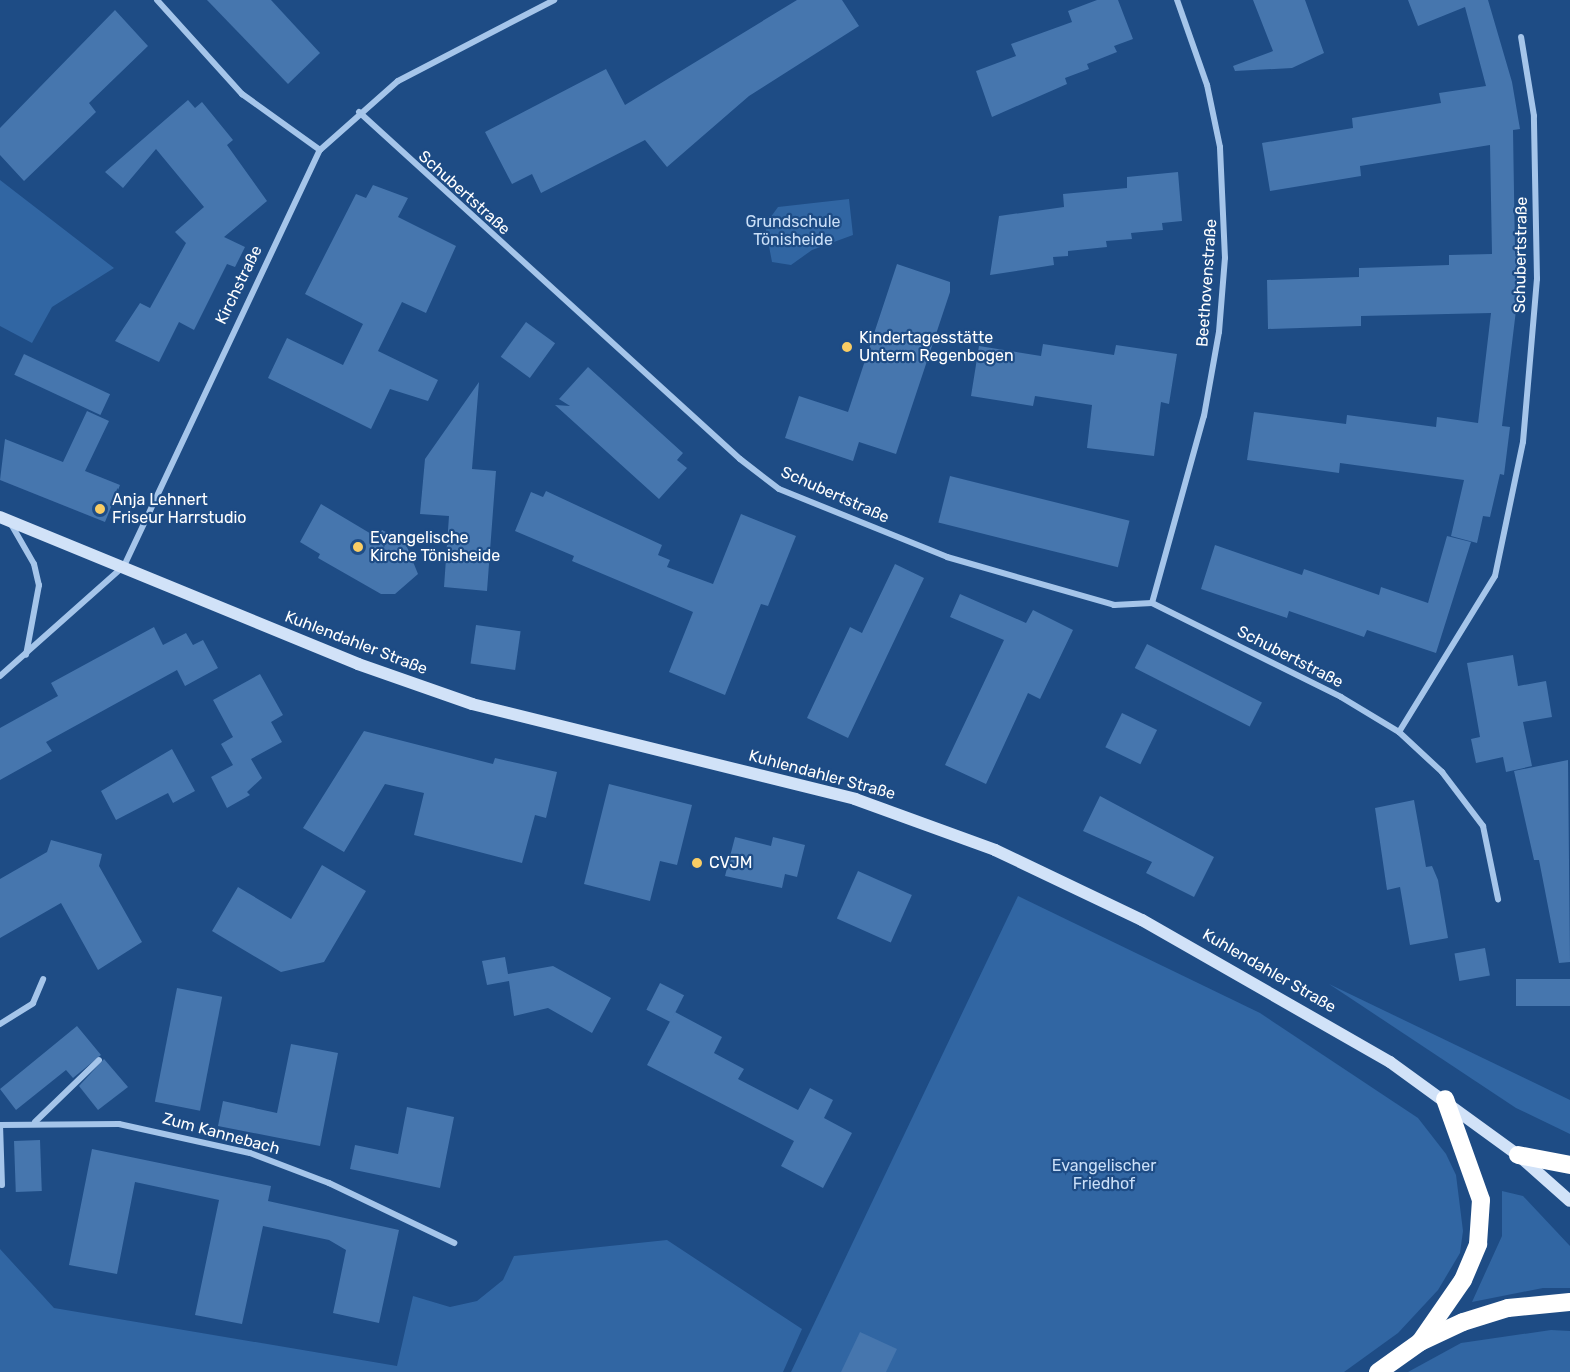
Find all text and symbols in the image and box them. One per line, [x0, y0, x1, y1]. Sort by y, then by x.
street label: Schubertstraße [414, 147, 514, 239]
street label: Schubertstraße [1510, 197, 1532, 313]
park label: Grundschule Tönisheide [745, 212, 841, 250]
street label: Beethovenstraße [1193, 218, 1221, 348]
street label: Kirchstraße [212, 242, 266, 328]
place label: Kindertagesstätte Unterm Regenbogen [859, 328, 1014, 366]
marker: Kindertagesstätte Unterm Regenbogen [840, 340, 854, 354]
street label: Schubertstraße [778, 463, 892, 527]
place label: Anja Lehnert Friseur Harrstudio [112, 490, 247, 528]
marker: Anja Lehnert Friseur Harrstudio [93, 502, 107, 516]
place label: Evangelische Kirche Tönisheide [370, 528, 501, 566]
marker: Evangelische Kirche Tönisheide [351, 540, 365, 554]
street label: Kuhlendahler Straße [282, 607, 430, 679]
street label: Schubertstraße [1234, 622, 1346, 692]
street label: Kuhlendahler Straße [746, 746, 898, 804]
place label: CVJM [709, 853, 752, 873]
marker: CVJM [690, 856, 704, 870]
street label: Kuhlendahler Straße [1199, 925, 1339, 1017]
street label: Zum Kannebach [160, 1109, 282, 1159]
park label: Evangelischer Friedhof [1052, 1156, 1156, 1194]

